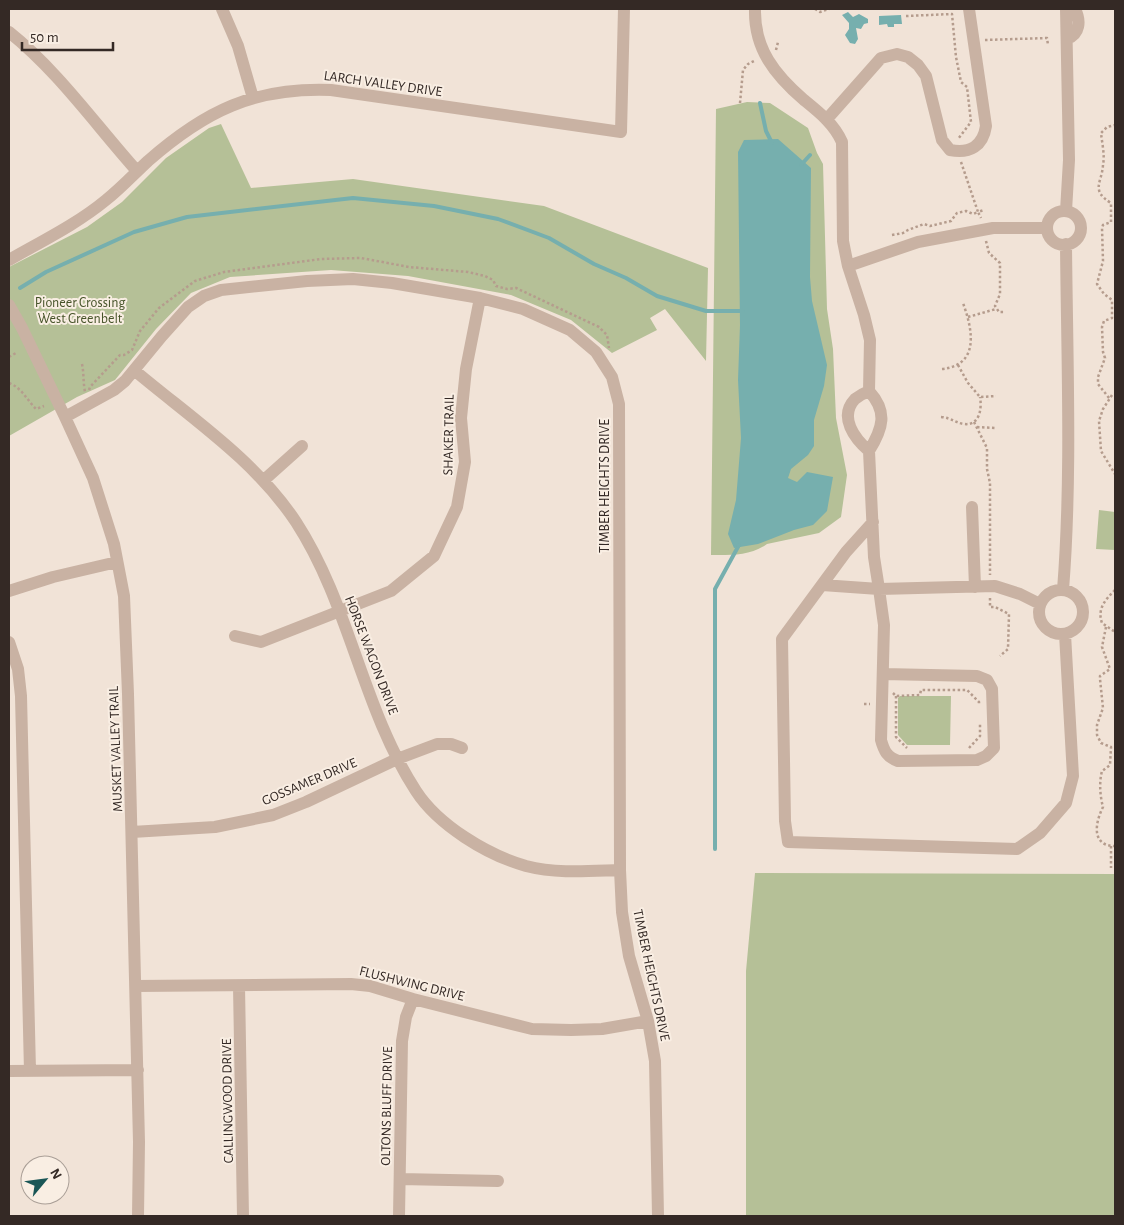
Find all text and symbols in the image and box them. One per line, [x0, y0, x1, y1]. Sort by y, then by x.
scale bar [22, 20, 114, 52]
text: 50 m [30, 30, 59, 45]
street label: LARCH VALLEY DRIVE [323, 69, 443, 99]
park label: Pioneer Crossing West Greenbelt [35, 296, 125, 326]
street label: SHAKER TRAIL [441, 394, 457, 476]
street label: TIMBER HEIGHTS DRIVE [598, 419, 612, 553]
street label: HORSE WAGON DRIVE [342, 594, 400, 717]
street label: MUSKET VALLEY TRAIL [107, 686, 125, 812]
street label: GOSSAMER DRIVE [260, 756, 359, 808]
street label: TIMBER HEIGHTS DRIVE [630, 908, 672, 1043]
street label: FLUSHWING DRIVE [358, 964, 466, 1004]
street label: CALLINGWOOD DRIVE [220, 1038, 236, 1164]
street label: OLTONS BLUFF DRIVE [379, 1046, 395, 1166]
north arrow [20, 1155, 70, 1205]
text: N [47, 1167, 64, 1182]

